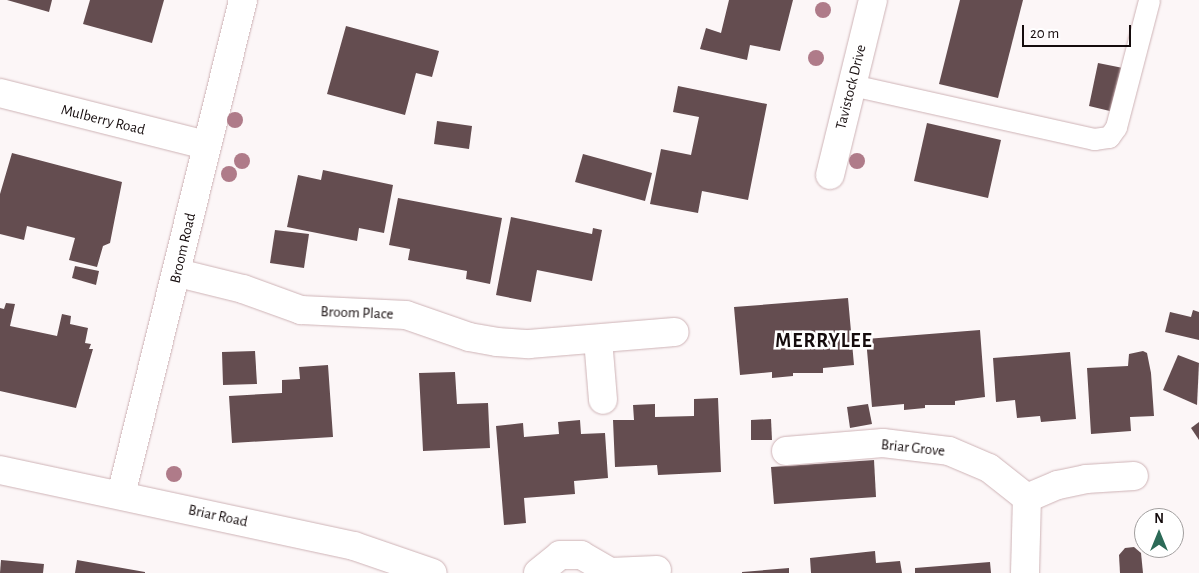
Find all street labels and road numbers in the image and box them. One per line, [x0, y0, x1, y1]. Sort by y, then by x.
street label: Tavistock Drive [832, 43, 870, 131]
street label: Mulberry Road [59, 101, 147, 139]
street label: Broom Road [166, 211, 200, 285]
street label: Broom Place [320, 303, 394, 323]
street label: Briar Grove [880, 436, 946, 460]
street label: Briar Road [187, 501, 249, 531]

